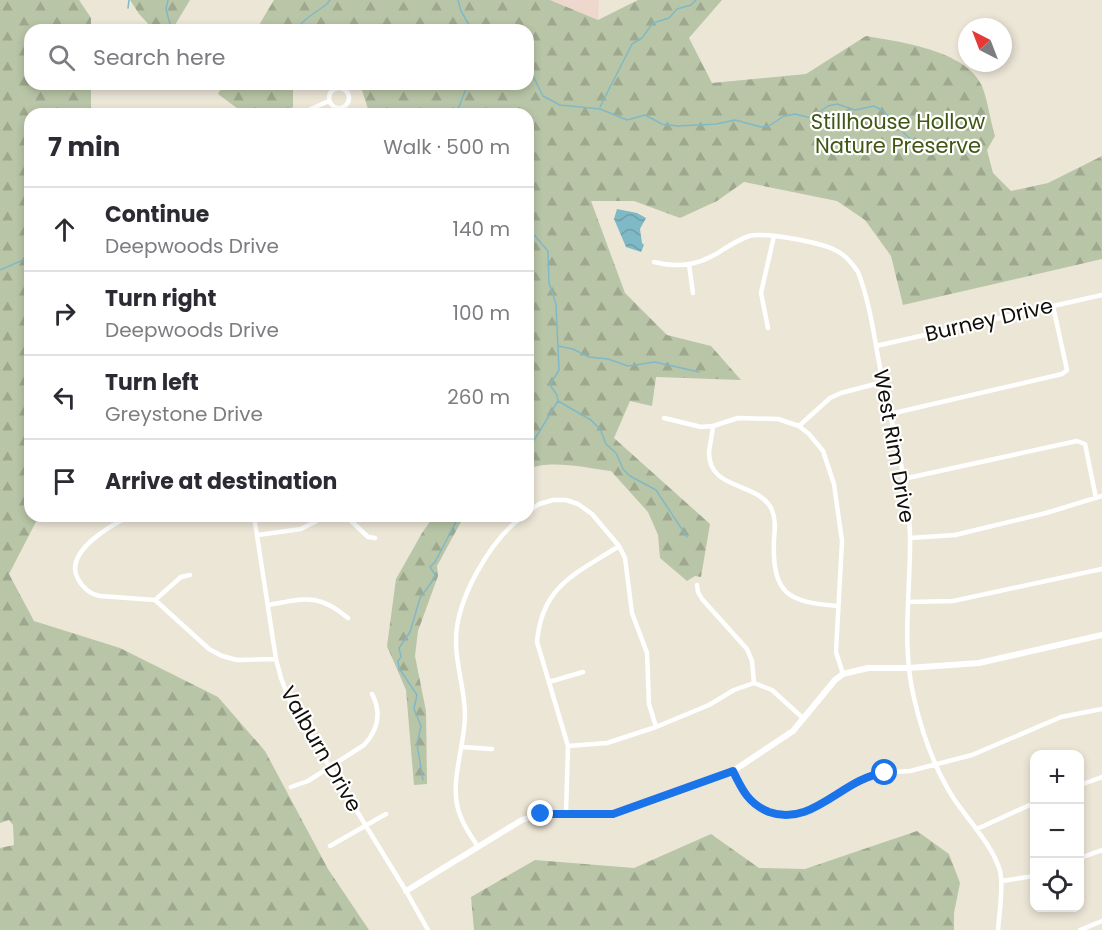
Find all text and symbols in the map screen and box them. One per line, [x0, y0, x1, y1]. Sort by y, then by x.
north arrow [958, 18, 1012, 72]
search box [24, 24, 534, 90]
icon: search [45, 41, 78, 74]
text: Search here [93, 42, 226, 73]
park label: Stillhouse Hollow Nature Preserve [811, 107, 985, 160]
text: 7 min [48, 129, 120, 165]
text: Walk · 500 m [383, 133, 510, 161]
text: Continue [105, 199, 209, 230]
icon: ahead [48, 213, 81, 246]
text: 140 m [453, 215, 510, 243]
text: Deepwoods Drive [105, 232, 279, 260]
text: Turn right [105, 283, 216, 314]
street label: Burney Drive [922, 291, 1056, 348]
icon: right [48, 297, 81, 330]
text: 100 m [453, 299, 510, 327]
text: Deepwoods Drive [105, 316, 279, 344]
text: Turn left [105, 367, 199, 398]
street label: West Rim Drive [867, 367, 922, 525]
icon: left [48, 381, 81, 414]
text: 260 m [447, 383, 510, 411]
text: Greystone Drive [105, 400, 263, 428]
icon: arrive [48, 465, 81, 498]
text: Arrive at destination [105, 466, 337, 497]
street label: Valburn Drive [274, 681, 369, 817]
map controls [1030, 750, 1084, 912]
button: + [1030, 750, 1084, 804]
route start [871, 759, 897, 785]
route end [527, 800, 553, 826]
button: − [1030, 804, 1084, 858]
button: locate [1030, 858, 1084, 912]

